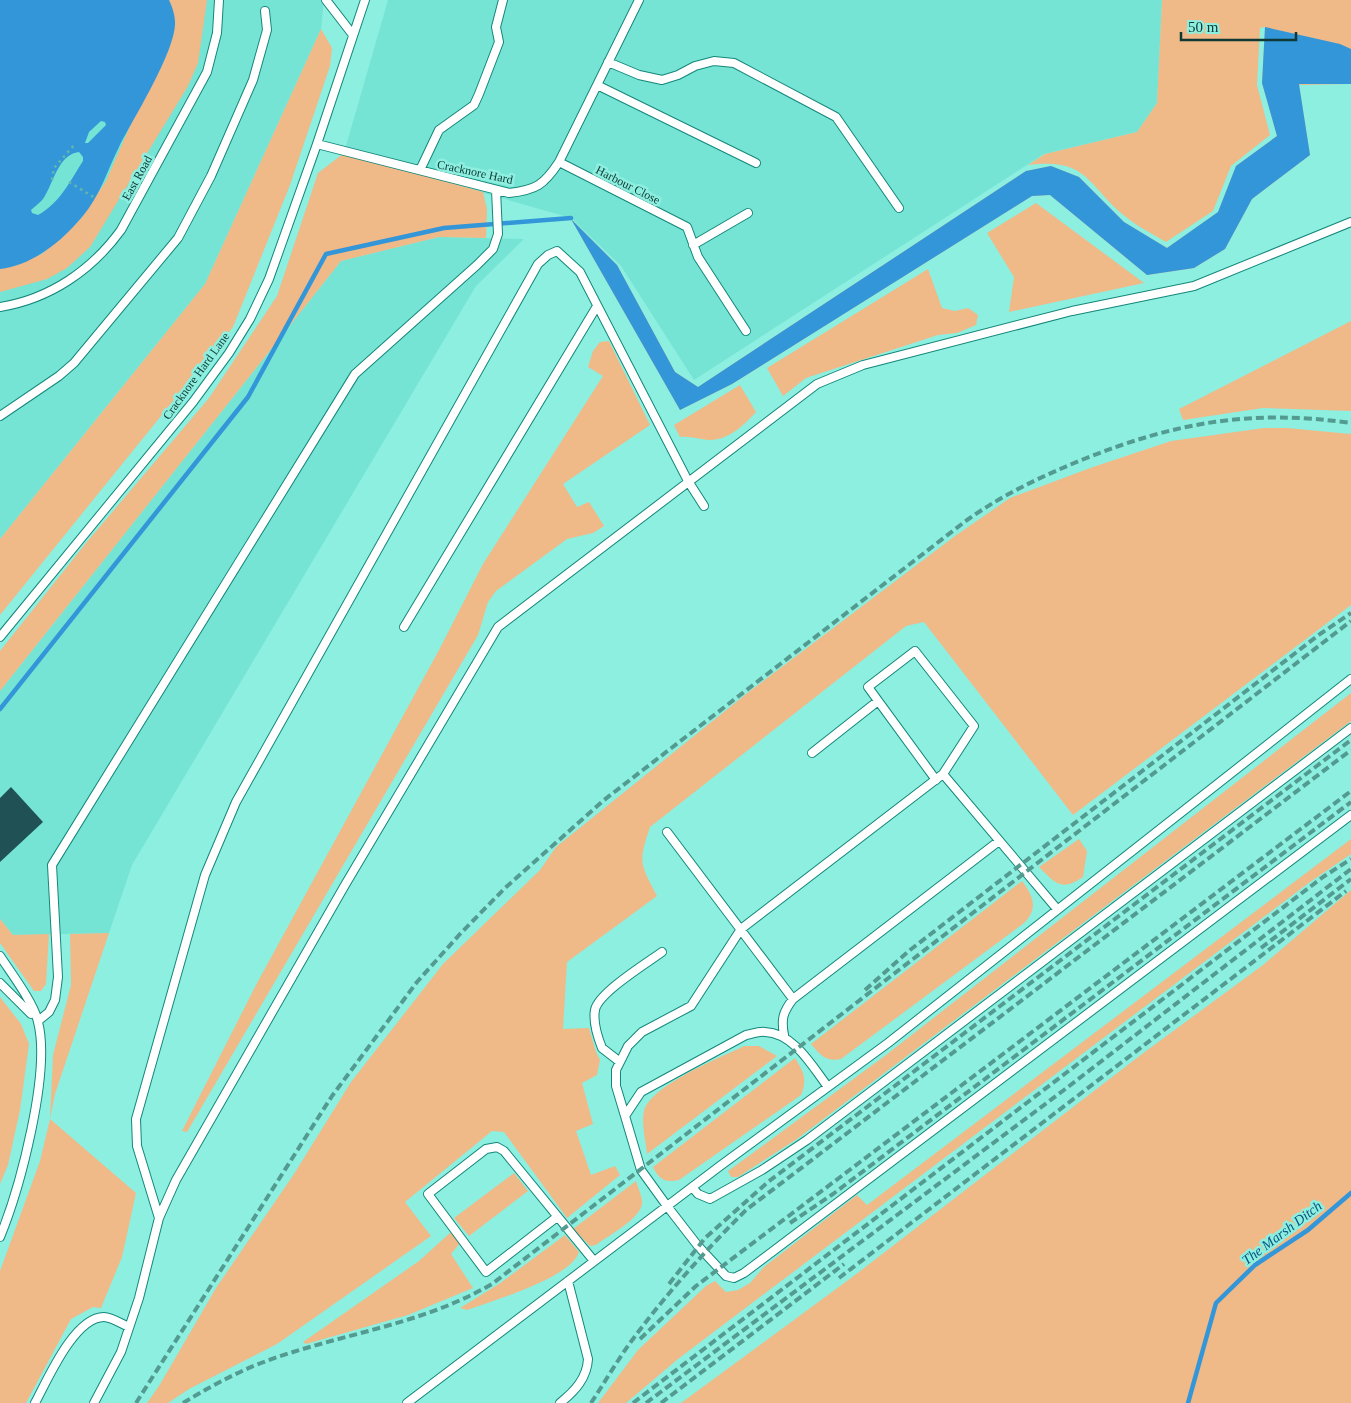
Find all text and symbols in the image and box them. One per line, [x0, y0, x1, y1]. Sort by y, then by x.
scale bar [1181, 10, 1296, 42]
text: 50 m [1188, 19, 1219, 35]
street label: East Road [119, 153, 155, 203]
street label: Cracknore Hard [436, 157, 514, 187]
street label: Harbour Close [593, 163, 663, 207]
street label: Cracknore Hard Lane [160, 330, 232, 422]
water label: The Marsh Ditch [1239, 1198, 1325, 1268]

